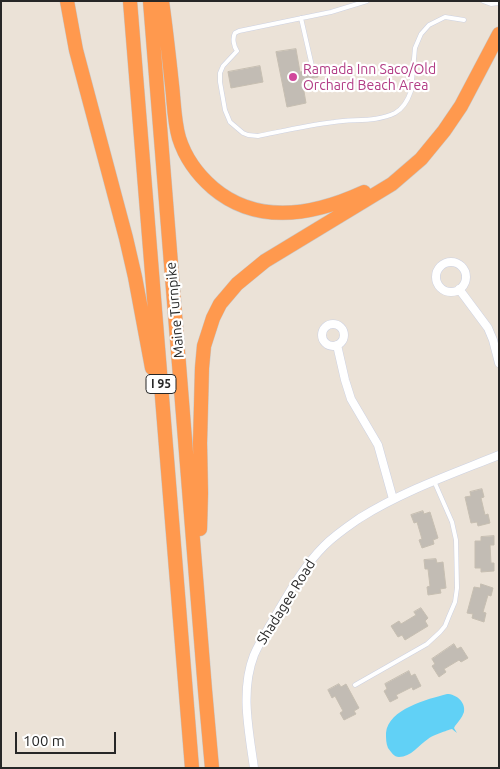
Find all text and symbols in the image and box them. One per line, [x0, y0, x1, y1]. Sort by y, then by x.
place label: Ramada Inn Saco/Old Orchard Beach Area [303, 61, 436, 94]
marker: Ramada Inn Saco/Old Orchard Beach Area [287, 71, 299, 83]
street label: Maine Turnpike [162, 261, 188, 359]
road number: I 95 [146, 374, 176, 394]
street label: Shadagee Road [253, 556, 319, 648]
scale bar [18, 722, 119, 754]
text: 100 m [23, 732, 65, 749]

